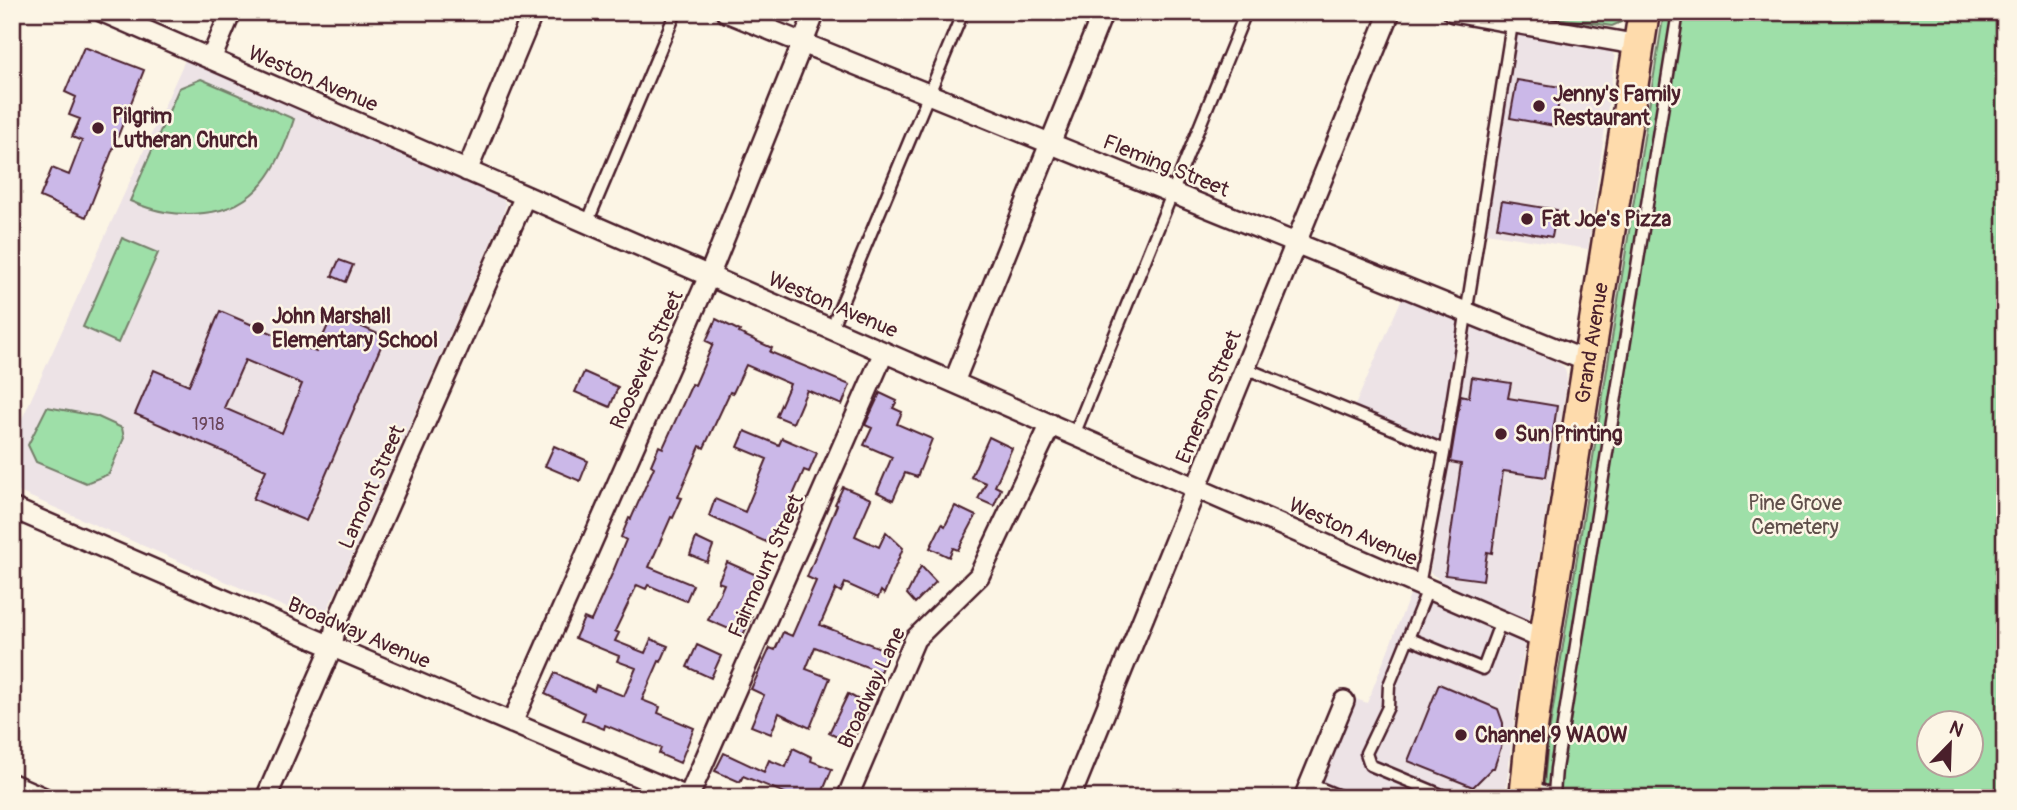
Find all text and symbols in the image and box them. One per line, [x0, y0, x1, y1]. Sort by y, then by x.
street label: Weston Avenue [244, 40, 382, 119]
place label: Jenny's Family Restaurant [1553, 81, 1681, 132]
marker: Jenny's Family Restaurant [1531, 98, 1547, 114]
place label: Pilgrim Lutheran Church [112, 103, 258, 154]
marker: Pilgrim Lutheran Church [90, 120, 106, 136]
street label: Fleming Street [1099, 128, 1234, 204]
place label: Fat Joe's Pizza [1541, 206, 1672, 233]
marker: Fat Joe's Pizza [1519, 211, 1535, 227]
street label: Weston Avenue [764, 266, 902, 345]
street label: Grand Avenue [1569, 280, 1615, 405]
street label: Roosevelt Street [604, 286, 690, 434]
place label: John Marshall Elementary School [272, 303, 438, 354]
marker: John Marshall Elementary School [250, 320, 266, 336]
street label: Emerson Street [1170, 326, 1248, 468]
house number: 1918 [192, 413, 224, 436]
street label: Lamont Street [333, 420, 412, 553]
place label: Sun Printing [1515, 421, 1623, 448]
marker: Sun Printing [1493, 426, 1509, 442]
street label: Fairmount Street [722, 489, 810, 642]
park label: Pine Grove Cemetery [1748, 490, 1843, 541]
street label: Weston Avenue [1284, 492, 1422, 573]
street label: Broadway Avenue [284, 591, 435, 675]
street label: Broadway Lane [832, 622, 912, 753]
north arrow [1916, 708, 1986, 778]
text: N [1946, 716, 1967, 743]
place label: Channel 9 WAOW [1475, 722, 1628, 749]
marker: Channel 9 WAOW [1453, 727, 1469, 743]

